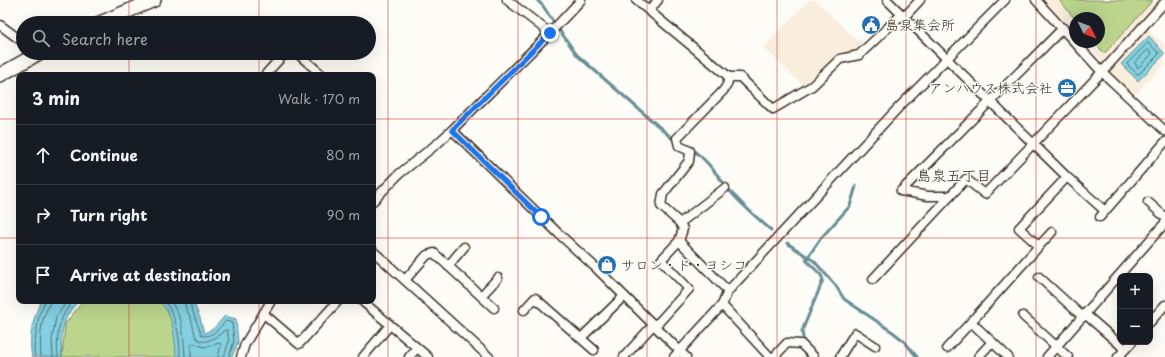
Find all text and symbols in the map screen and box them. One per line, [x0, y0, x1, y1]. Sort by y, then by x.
north arrow [1069, 12, 1105, 48]
public building icon: 島泉集会所 [860, 14, 882, 36]
place label: 島泉集会所 [885, 14, 955, 35]
search box [16, 16, 376, 60]
route end [541, 24, 559, 42]
icon: search [30, 27, 52, 49]
text: Search here [62, 27, 148, 50]
place label: アンハウス株式会社 [928, 77, 1053, 98]
office icon: アンハウス株式会社 [1056, 77, 1078, 99]
text: 3 min [32, 85, 80, 111]
text: Walk · 170 m [278, 89, 360, 108]
text: Continue [70, 143, 138, 166]
icon: ahead [32, 144, 54, 166]
text: 80 m [326, 145, 360, 164]
district label: 島泉五丁目 [916, 163, 992, 186]
text: Turn right [70, 203, 147, 226]
icon: right [32, 204, 54, 226]
text: 90 m [327, 205, 360, 224]
route start [532, 208, 550, 226]
shop icon: サロン・ド・ヨシコ [596, 254, 618, 276]
place label: サロン・ド・ヨシコ [621, 254, 747, 275]
text: Arrive at destination [70, 263, 231, 286]
icon: arrive [32, 264, 54, 286]
map controls [1117, 273, 1153, 345]
button: + [1117, 273, 1153, 309]
button: − [1117, 309, 1153, 345]

